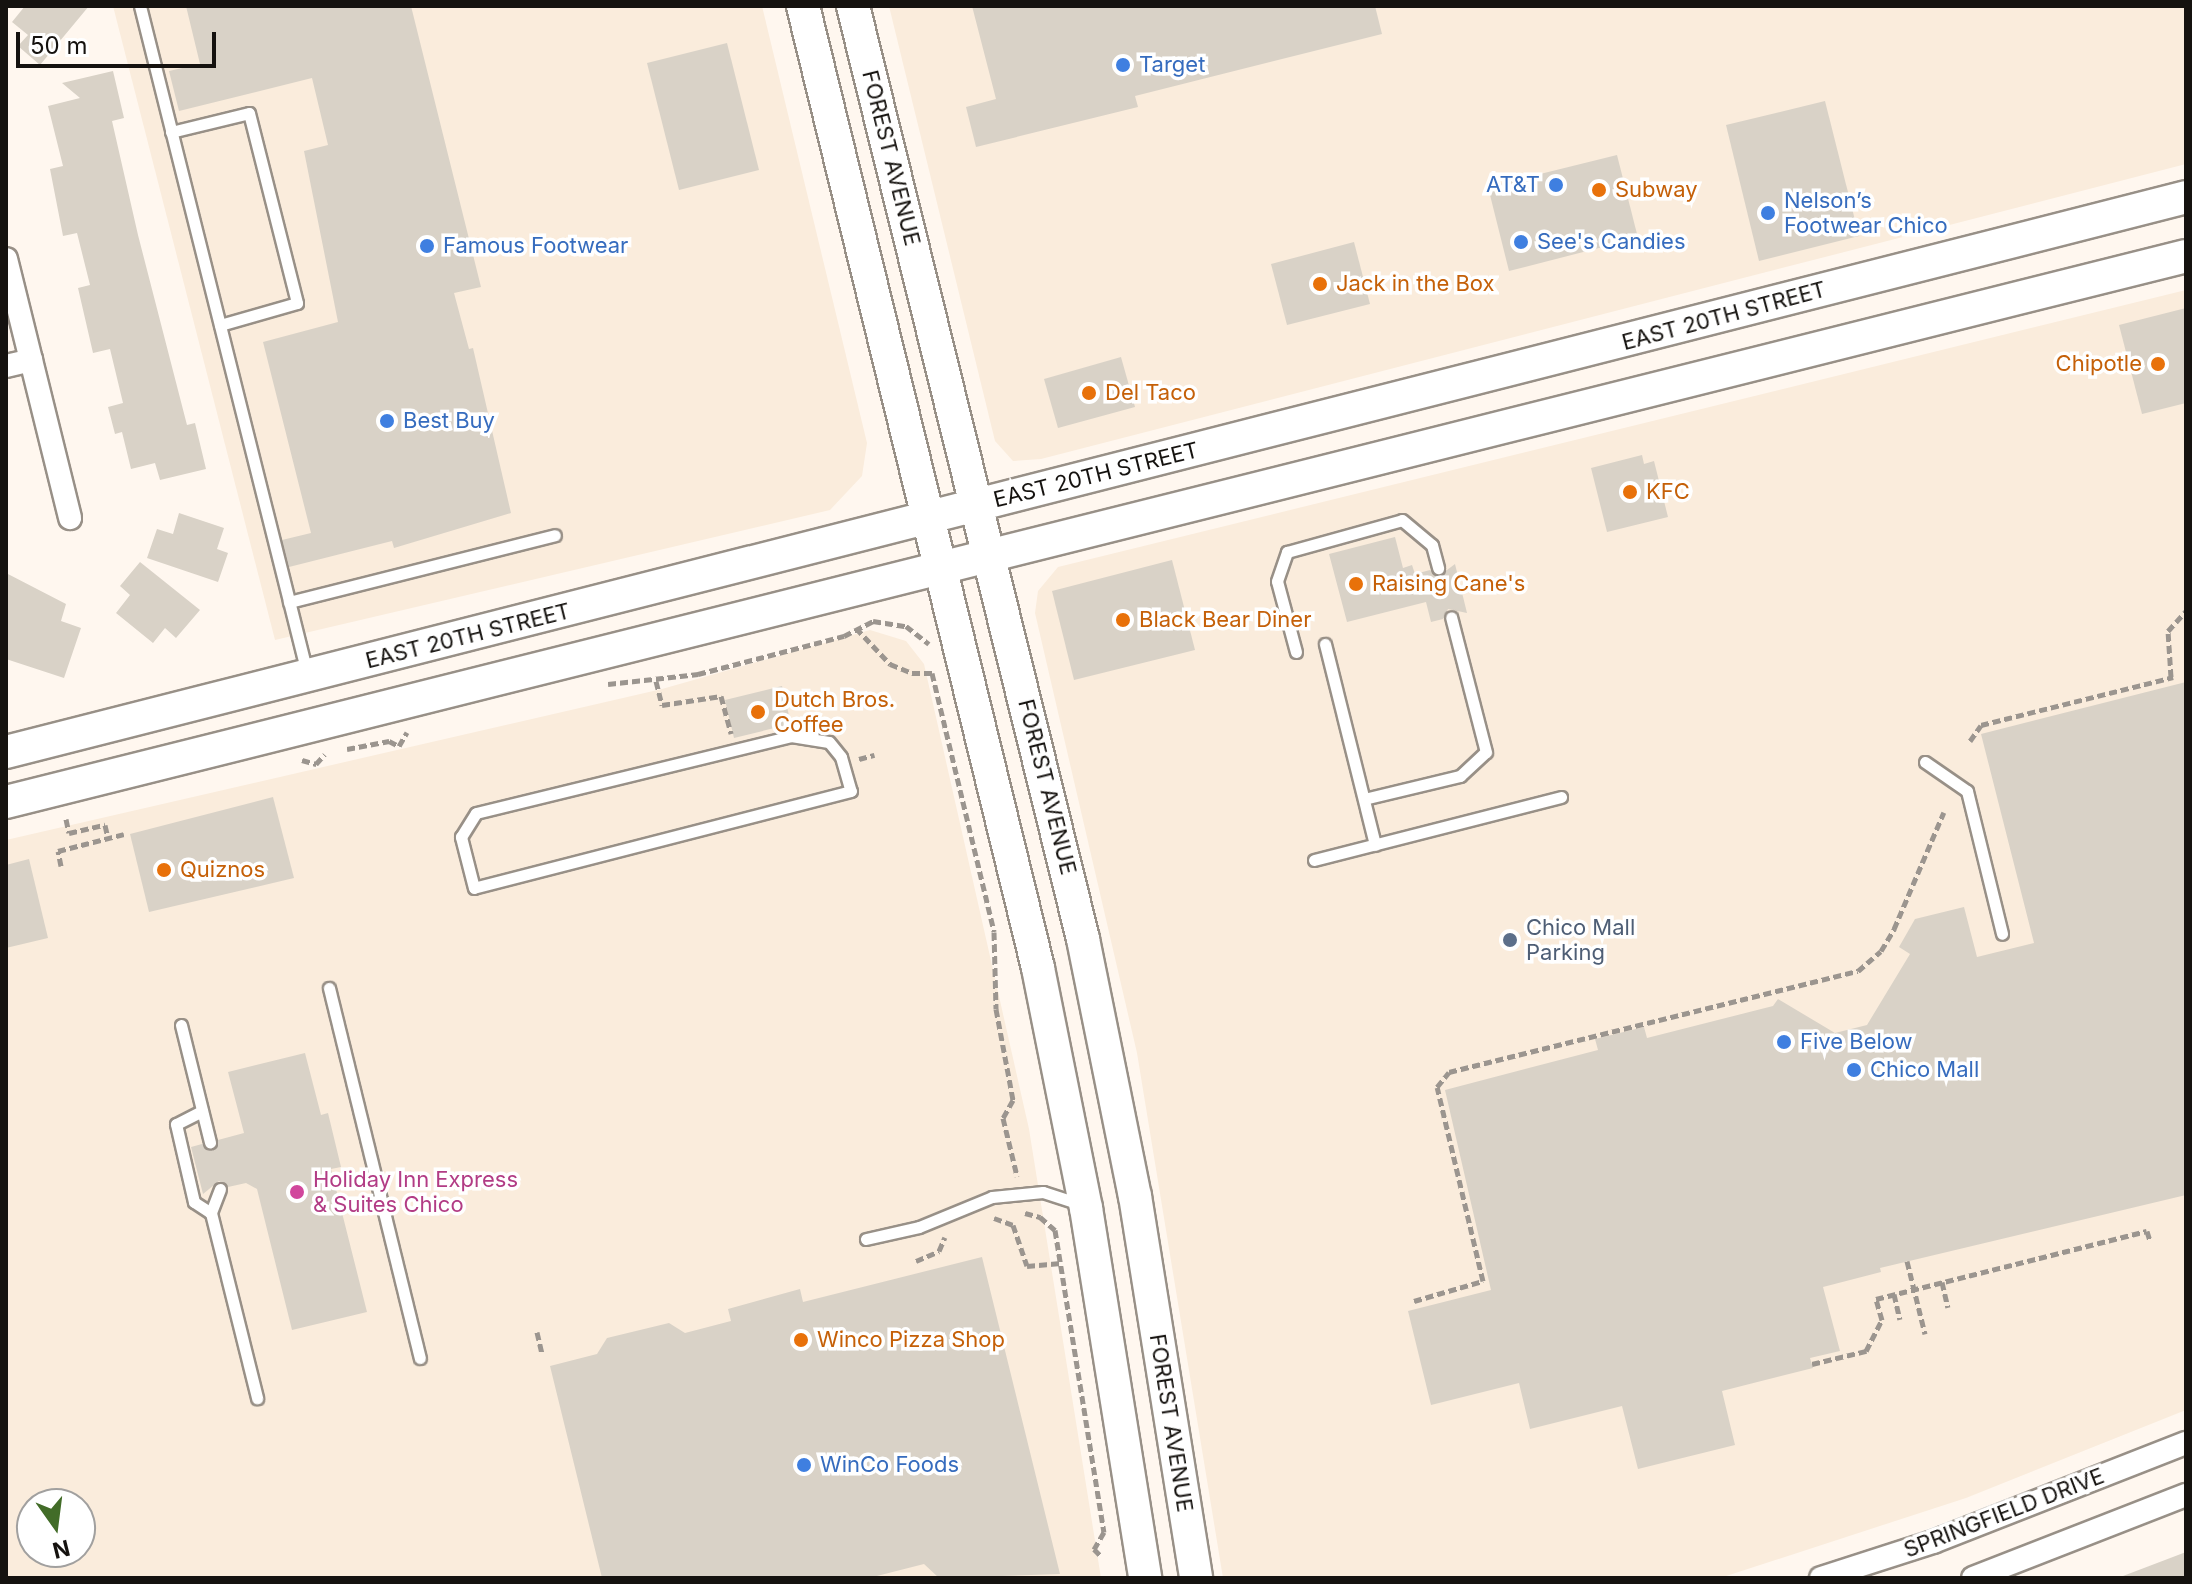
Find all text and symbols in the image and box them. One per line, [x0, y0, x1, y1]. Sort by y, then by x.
scale bar [20, 16, 220, 66]
text: 50 m [30, 31, 88, 60]
place label: Target [1139, 52, 1205, 78]
marker: Target [1114, 56, 1132, 74]
street label: FOREST AVENUE [856, 68, 926, 248]
place label: AT&T [1486, 172, 1540, 198]
marker: AT&T [1547, 176, 1565, 194]
place label: Subway [1615, 177, 1698, 203]
marker: Subway [1590, 181, 1608, 199]
place label: Nelson’s Footwear Chico [1784, 187, 1948, 238]
marker: Nelson’s Footwear Chico [1759, 204, 1777, 222]
place label: See's Candies [1537, 229, 1686, 255]
place label: Famous Footwear [443, 233, 628, 259]
marker: See's Candies [1512, 233, 1530, 251]
marker: Famous Footwear [418, 237, 436, 255]
place label: Jack in the Box [1336, 271, 1495, 297]
marker: Jack in the Box [1311, 275, 1329, 293]
street label: EAST 20TH STREET [1619, 276, 1829, 356]
place label: Chipotle [2056, 351, 2142, 377]
marker: Chipotle [2149, 355, 2167, 373]
place label: Del Taco [1105, 380, 1196, 406]
marker: Del Taco [1080, 384, 1098, 402]
place label: Best Buy [403, 408, 495, 434]
marker: Best Buy [378, 412, 396, 430]
street label: EAST 20TH STREET [991, 437, 1201, 513]
place label: KFC [1646, 479, 1690, 505]
marker: KFC [1621, 483, 1639, 501]
place label: Raising Cane's [1372, 571, 1525, 597]
marker: Raising Cane's [1347, 575, 1365, 593]
street label: EAST 20TH STREET [363, 598, 573, 674]
place label: Black Bear Diner [1139, 607, 1311, 633]
marker: Black Bear Diner [1114, 611, 1132, 629]
place label: Dutch Bros. Coffee [774, 686, 895, 738]
street label: FOREST AVENUE [1012, 697, 1082, 877]
marker: Dutch Bros. Coffee [749, 703, 767, 721]
place label: Quiznos [180, 857, 265, 883]
marker: Quiznos [155, 861, 173, 879]
place label: Chico Mall Parking [1526, 914, 1635, 966]
marker: Chico Mall Parking [1501, 931, 1519, 949]
place label: Five Below [1800, 1029, 1913, 1055]
marker: Five Below [1775, 1033, 1793, 1051]
place label: Chico Mall [1870, 1057, 1979, 1083]
marker: Chico Mall [1845, 1061, 1863, 1079]
place label: Holiday Inn Express & Suites Chico [313, 1166, 518, 1218]
marker: Holiday Inn Express & Suites Chico [288, 1183, 306, 1201]
place label: Winco Pizza Shop [817, 1327, 1005, 1353]
marker: Winco Pizza Shop [792, 1331, 810, 1349]
street label: FOREST AVENUE [1144, 1332, 1198, 1514]
place label: WinCo Foods [820, 1452, 959, 1478]
marker: WinCo Foods [795, 1456, 813, 1474]
street label: SPRINGFIELD DRIVE [1900, 1463, 2108, 1563]
north arrow [16, 1488, 96, 1568]
text: N [50, 1535, 73, 1564]

